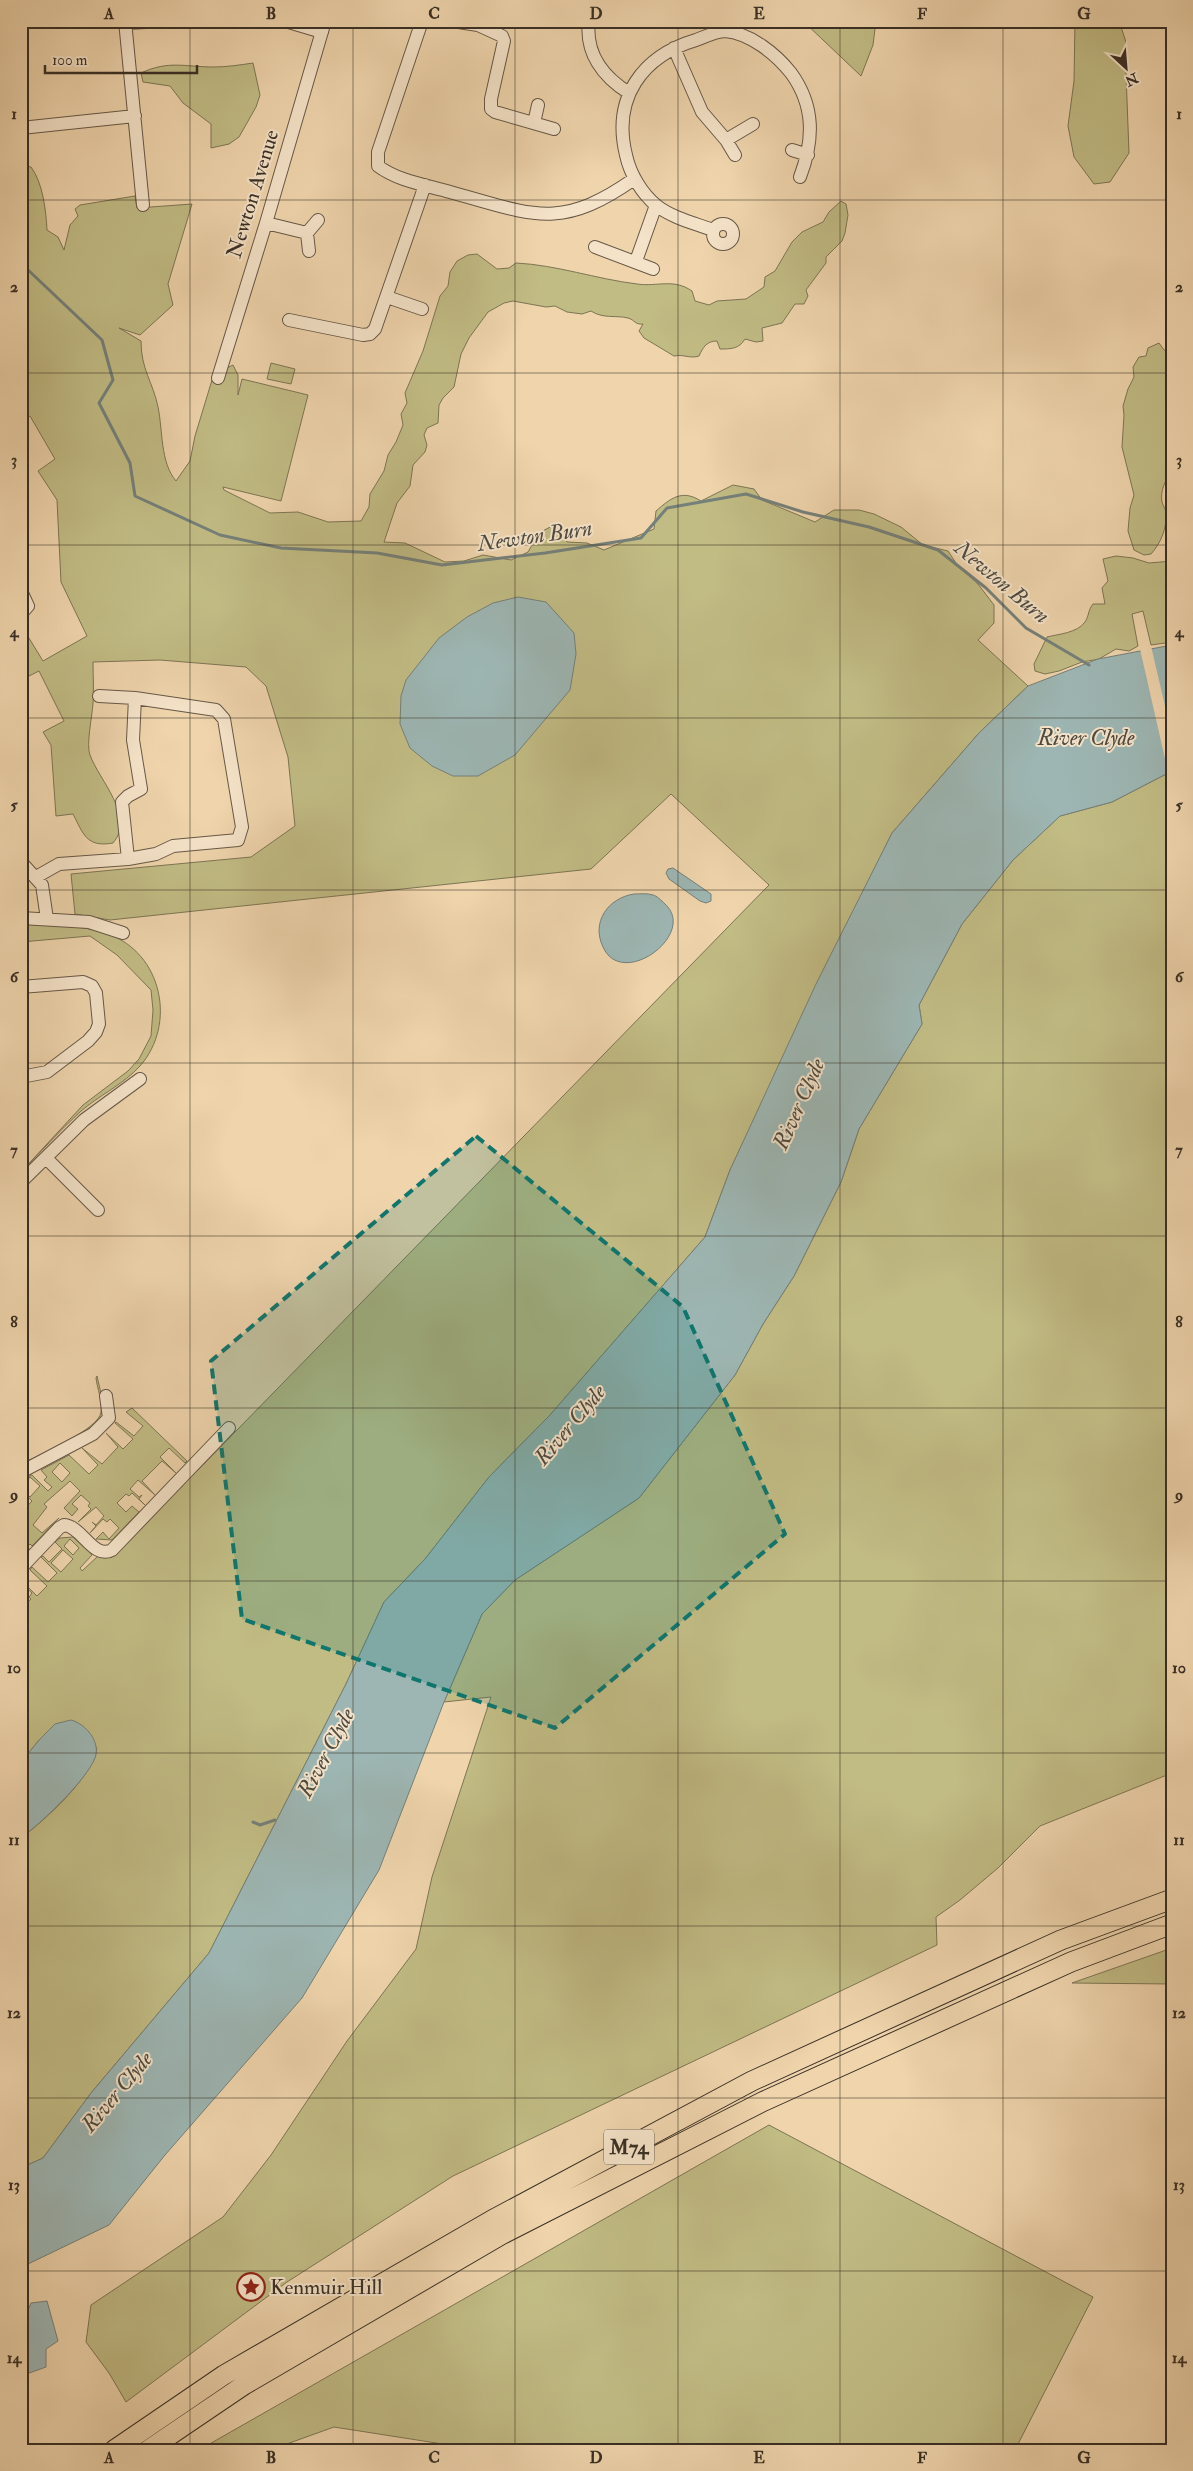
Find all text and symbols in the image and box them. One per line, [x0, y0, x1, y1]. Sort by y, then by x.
text: A [103, 4, 115, 24]
text: B [266, 4, 276, 24]
text: C [428, 4, 440, 24]
text: D [589, 4, 603, 24]
text: E [753, 4, 765, 24]
text: F [917, 4, 927, 24]
text: G [1077, 4, 1091, 24]
scale bar [45, 42, 198, 74]
north arrow [1100, 42, 1150, 92]
text: 100 m [52, 51, 88, 70]
text: N [1122, 68, 1142, 90]
text: 1 [11, 104, 17, 124]
text: 1 [1176, 104, 1182, 124]
street label: Newton Avenue [221, 126, 285, 262]
text: 2 [10, 277, 18, 297]
text: 2 [1175, 277, 1183, 297]
text: 3 [11, 450, 17, 470]
text: 3 [1176, 450, 1182, 470]
water label: Newton Burn [475, 514, 594, 558]
water label: Newton Burn [948, 534, 1055, 630]
text: 4 [9, 622, 20, 642]
text: 4 [1174, 622, 1185, 642]
water label: River Clyde [1037, 724, 1135, 752]
text: 5 [10, 795, 18, 815]
text: 5 [1175, 795, 1183, 815]
text: 6 [10, 967, 20, 987]
text: 6 [1175, 967, 1185, 987]
water label: River Clyde [766, 1054, 832, 1155]
text: 7 [10, 1140, 18, 1160]
text: 7 [1175, 1140, 1183, 1160]
text: 8 [10, 1312, 18, 1332]
text: 8 [1175, 1312, 1183, 1332]
water label: River Clyde [528, 1378, 612, 1472]
text: 9 [8, 1485, 18, 1505]
text: 9 [1173, 1485, 1183, 1505]
text: 10 [7, 1658, 21, 1678]
text: 10 [1172, 1658, 1186, 1678]
water label: River Clyde [290, 1703, 361, 1803]
text: 11 [8, 1830, 20, 1850]
text: 11 [1173, 1830, 1185, 1850]
text: 12 [7, 2003, 21, 2023]
text: 12 [1172, 2003, 1186, 2023]
water label: River Clyde [75, 2045, 159, 2139]
road number: M74 [604, 2130, 654, 2164]
text: 13 [8, 2175, 20, 2195]
text: 13 [1173, 2175, 1185, 2195]
place icon: Kenmuir Hill [236, 2272, 266, 2302]
place label: Kenmuir Hill [270, 2274, 383, 2301]
text: 14 [7, 2348, 23, 2368]
text: 14 [1172, 2348, 1188, 2368]
text: A [103, 2448, 115, 2468]
text: B [266, 2448, 276, 2468]
text: C [428, 2448, 440, 2468]
text: D [589, 2448, 603, 2468]
text: E [753, 2448, 765, 2468]
text: F [917, 2448, 927, 2468]
text: G [1077, 2448, 1091, 2468]

